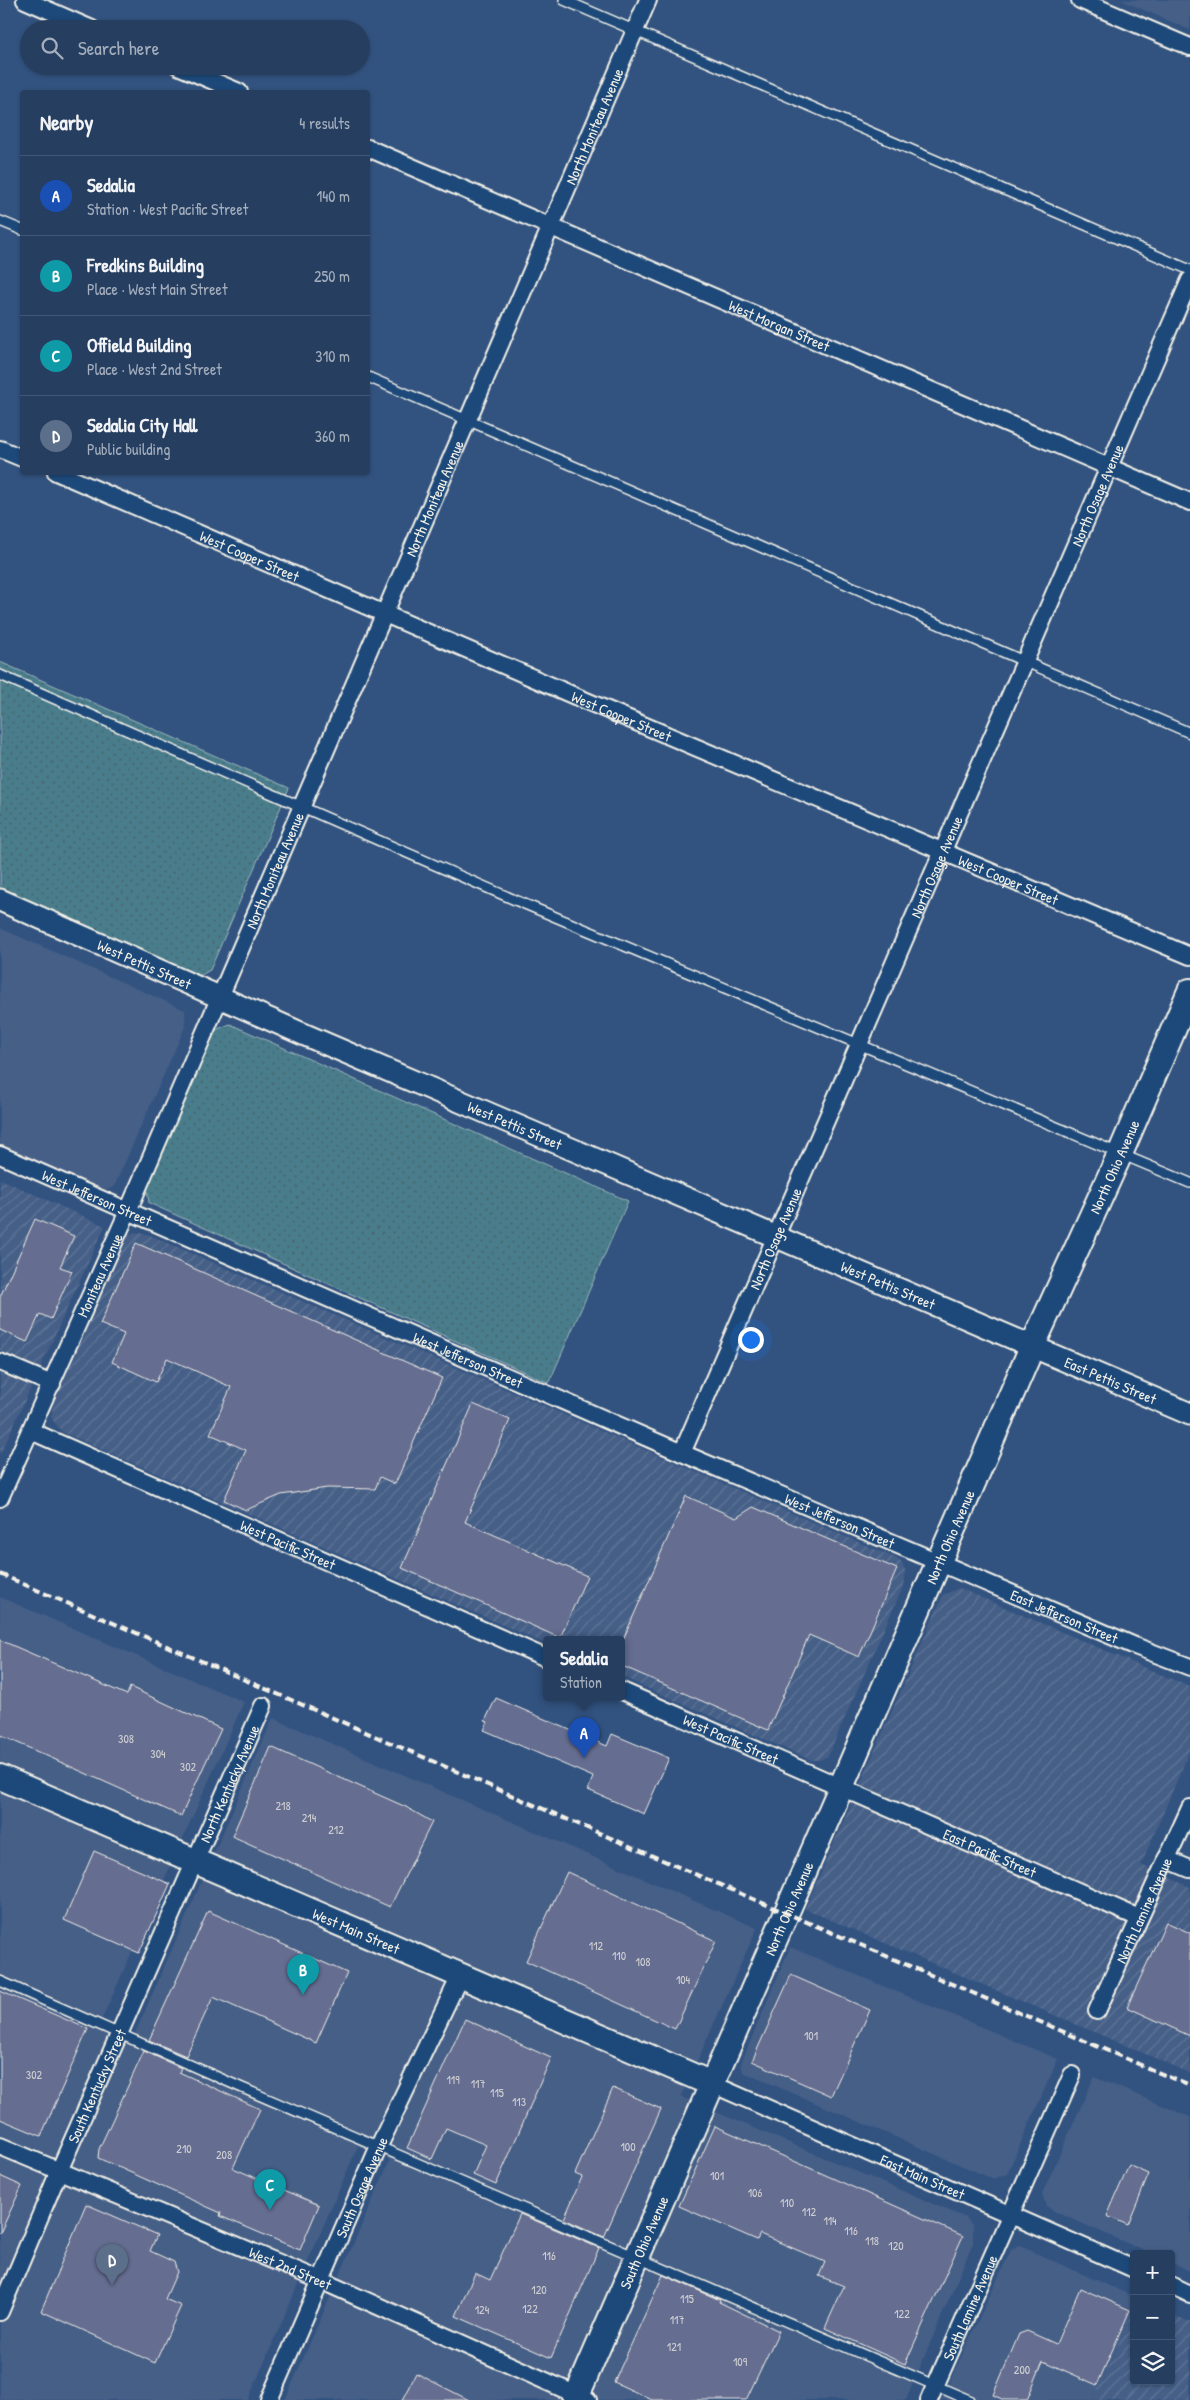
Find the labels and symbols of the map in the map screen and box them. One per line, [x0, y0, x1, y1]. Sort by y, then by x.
street label: North Moniteau Avenue [560, 65, 628, 187]
street label: West Morgan Street [726, 294, 834, 357]
street label: North Moniteau Avenue [400, 437, 468, 560]
street label: North Osage Avenue [1066, 441, 1128, 549]
street label: West Cooper Street [197, 525, 304, 587]
street label: West Cooper Street [568, 685, 676, 747]
street label: North Moniteau Avenue [240, 809, 309, 932]
street label: North Osage Avenue [905, 812, 967, 921]
street label: West Cooper Street [955, 849, 1062, 910]
street label: West Pettis Street [94, 934, 196, 994]
street label: West Pettis Street [465, 1095, 566, 1155]
street label: North Ohio Avenue [1084, 1117, 1144, 1217]
street label: West Jefferson Street [39, 1164, 156, 1231]
street label: North Osage Avenue [744, 1184, 806, 1292]
street label: Moniteau Avenue [72, 1230, 127, 1320]
street label: West Pettis Street [838, 1255, 939, 1315]
street label: West Jefferson Street [410, 1326, 527, 1393]
your location [738, 1327, 764, 1353]
street label: East Pettis Street [1061, 1351, 1161, 1409]
street label: North Ohio Avenue [920, 1487, 979, 1587]
street label: West Jefferson Street [782, 1488, 899, 1553]
street label: West Pacific Street [237, 1514, 340, 1575]
street label: East Jefferson Street [1007, 1584, 1122, 1649]
street label: West Pacific Street [680, 1709, 783, 1769]
pin: A [568, 1717, 600, 1758]
street label: North Kentucky Avenue [194, 1721, 264, 1846]
house number: 308 [118, 1730, 134, 1747]
house number: 304 [150, 1745, 166, 1762]
house number: 302 [180, 1758, 197, 1775]
house number: 218 [275, 1797, 291, 1814]
house number: 214 [302, 1809, 317, 1826]
house number: 212 [328, 1821, 344, 1838]
street label: East Pacific Street [940, 1823, 1041, 1883]
street label: North Lamine Avenue [1110, 1854, 1177, 1966]
street label: North Ohio Avenue [759, 1858, 818, 1959]
street label: West Main Street [309, 1903, 404, 1959]
house number: 112 [589, 1937, 604, 1954]
house number: 110 [612, 1947, 626, 1964]
house number: 108 [636, 1953, 650, 1970]
pin: B [287, 1954, 319, 1995]
house number: 104 [676, 1971, 691, 1988]
street label: South Kentucky Street [62, 2025, 131, 2146]
house number: 101 [804, 2027, 818, 2044]
house number: 302 [26, 2066, 43, 2083]
house number: 119 [446, 2071, 460, 2088]
house number: 117 [471, 2075, 485, 2092]
house number: 115 [490, 2084, 504, 2101]
house number: 113 [512, 2093, 526, 2110]
street label: South Osage Avenue [330, 2133, 392, 2241]
house number: 100 [620, 2138, 636, 2155]
house number: 210 [176, 2140, 192, 2157]
house number: 208 [216, 2146, 232, 2163]
street label: East Main Street [877, 2149, 969, 2204]
house number: 101 [710, 2167, 724, 2184]
pin: C [254, 2169, 286, 2210]
house number: 106 [748, 2184, 762, 2201]
street label: South Ohio Avenue [614, 2192, 673, 2292]
house number: 110 [780, 2194, 794, 2211]
house number: 112 [802, 2203, 817, 2220]
house number: 114 [823, 2212, 837, 2229]
house number: 116 [844, 2222, 858, 2239]
house number: 118 [865, 2232, 879, 2249]
house number: 120 [888, 2237, 904, 2254]
street label: West 2nd Street [246, 2241, 336, 2295]
pin: D [96, 2244, 128, 2285]
house number: 116 [542, 2247, 556, 2264]
street label: South Lamine Avenue [937, 2251, 1002, 2364]
house number: 120 [531, 2281, 547, 2298]
house number: 115 [680, 2290, 694, 2307]
house number: 122 [522, 2300, 538, 2317]
house number: 124 [475, 2301, 490, 2318]
house number: 122 [894, 2305, 910, 2322]
house number: 117 [670, 2311, 684, 2328]
house number: 121 [667, 2338, 681, 2355]
house number: 109 [733, 2353, 748, 2370]
house number: 200 [1014, 2361, 1030, 2378]

